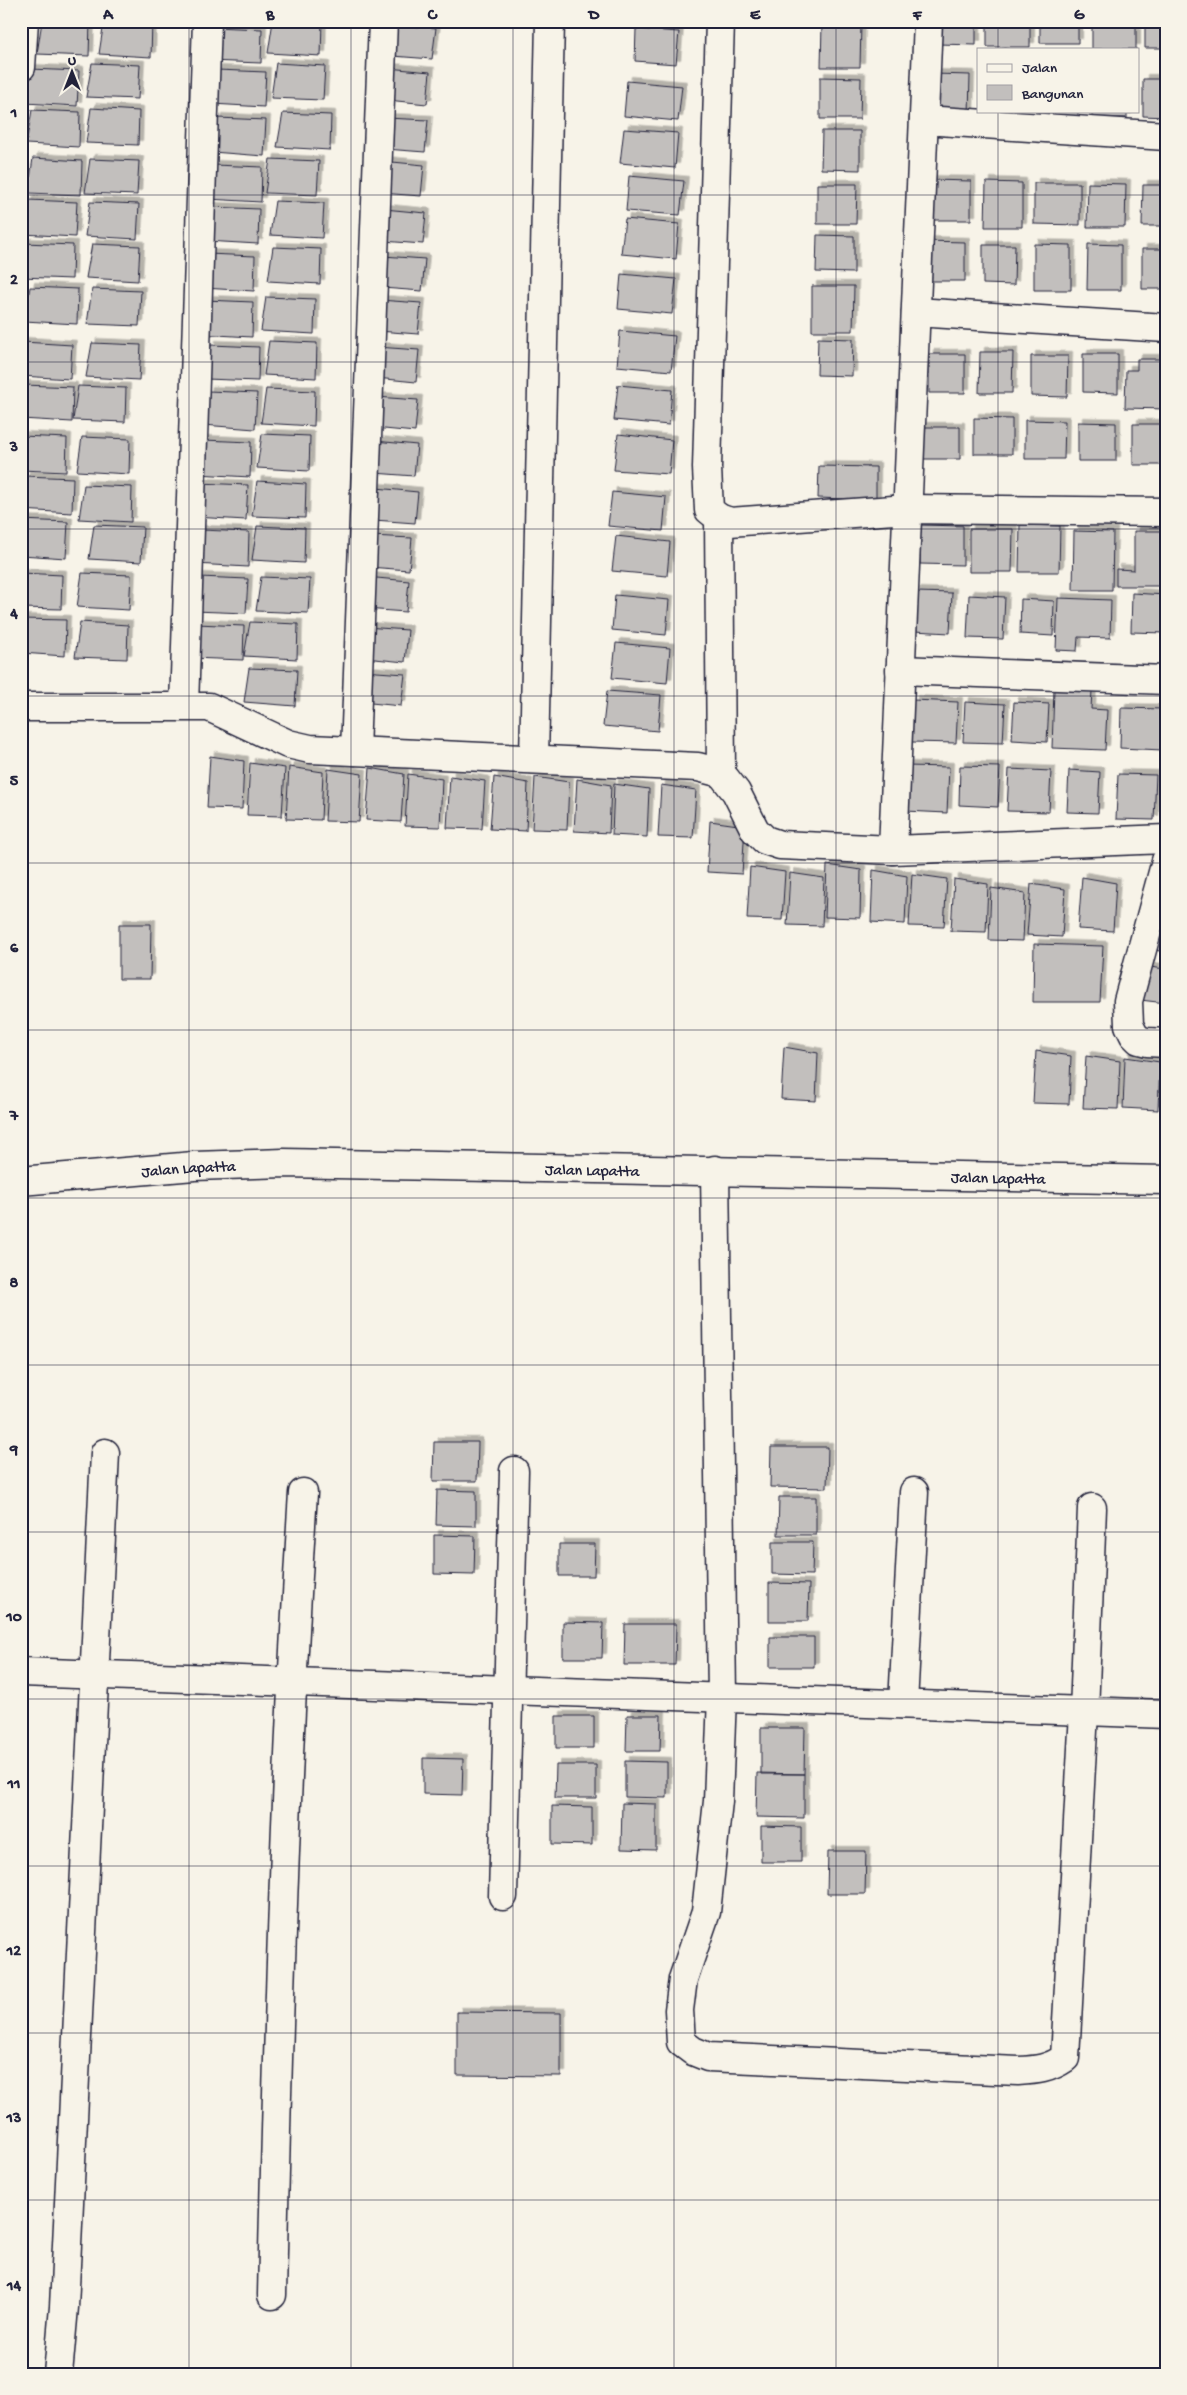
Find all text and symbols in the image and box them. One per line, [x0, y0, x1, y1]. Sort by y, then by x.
text: A [102, 7, 114, 26]
text: B [265, 7, 275, 26]
text: C [427, 7, 438, 26]
text: D [587, 7, 600, 26]
text: E [750, 7, 761, 26]
text: F [912, 7, 923, 26]
text: G [1074, 7, 1085, 26]
north arrow [48, 48, 98, 98]
legend [977, 48, 1140, 112]
text: U [68, 53, 76, 70]
text: Jalan [1022, 60, 1057, 78]
text: Bangunan [1021, 86, 1083, 104]
text: 1 [10, 105, 17, 124]
text: 2 [10, 272, 18, 291]
text: 3 [9, 439, 18, 458]
text: 4 [9, 606, 18, 625]
text: 5 [10, 773, 19, 792]
text: 6 [10, 940, 19, 959]
text: 7 [9, 1108, 19, 1127]
street label: Jalan Lapatta [141, 1159, 237, 1184]
street label: Jalan Lapatta [545, 1162, 641, 1183]
street label: Jalan Lapatta [951, 1170, 1047, 1191]
text: 8 [10, 1275, 19, 1294]
text: 9 [9, 1442, 18, 1461]
text: 10 [5, 1609, 22, 1628]
text: 11 [7, 1776, 20, 1795]
text: 12 [6, 1943, 21, 1962]
text: 13 [6, 2110, 21, 2129]
text: 14 [6, 2278, 21, 2297]

